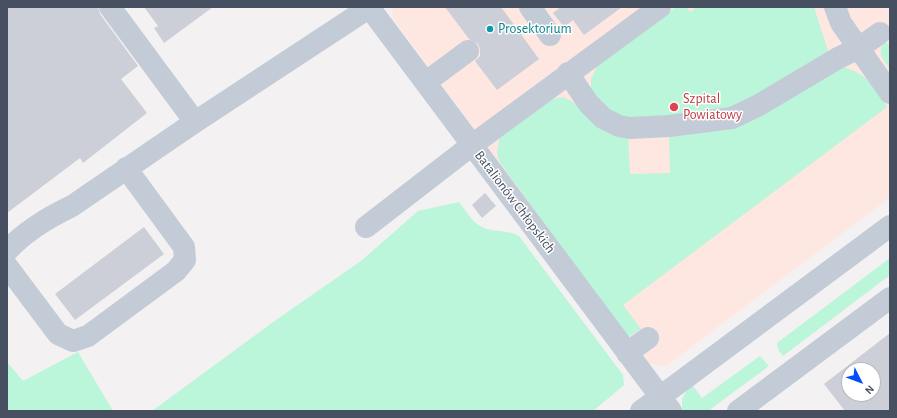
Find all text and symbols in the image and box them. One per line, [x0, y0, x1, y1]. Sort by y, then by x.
place label: Prosektorium [498, 21, 572, 37]
marker: Prosektorium [485, 24, 495, 34]
place label: Szpital Powiatowy [683, 91, 742, 124]
marker: Szpital Powiatowy [668, 101, 680, 113]
street label: Batalionów Chłopskich [471, 147, 559, 257]
north arrow [841, 362, 881, 402]
text: N [863, 383, 876, 396]

